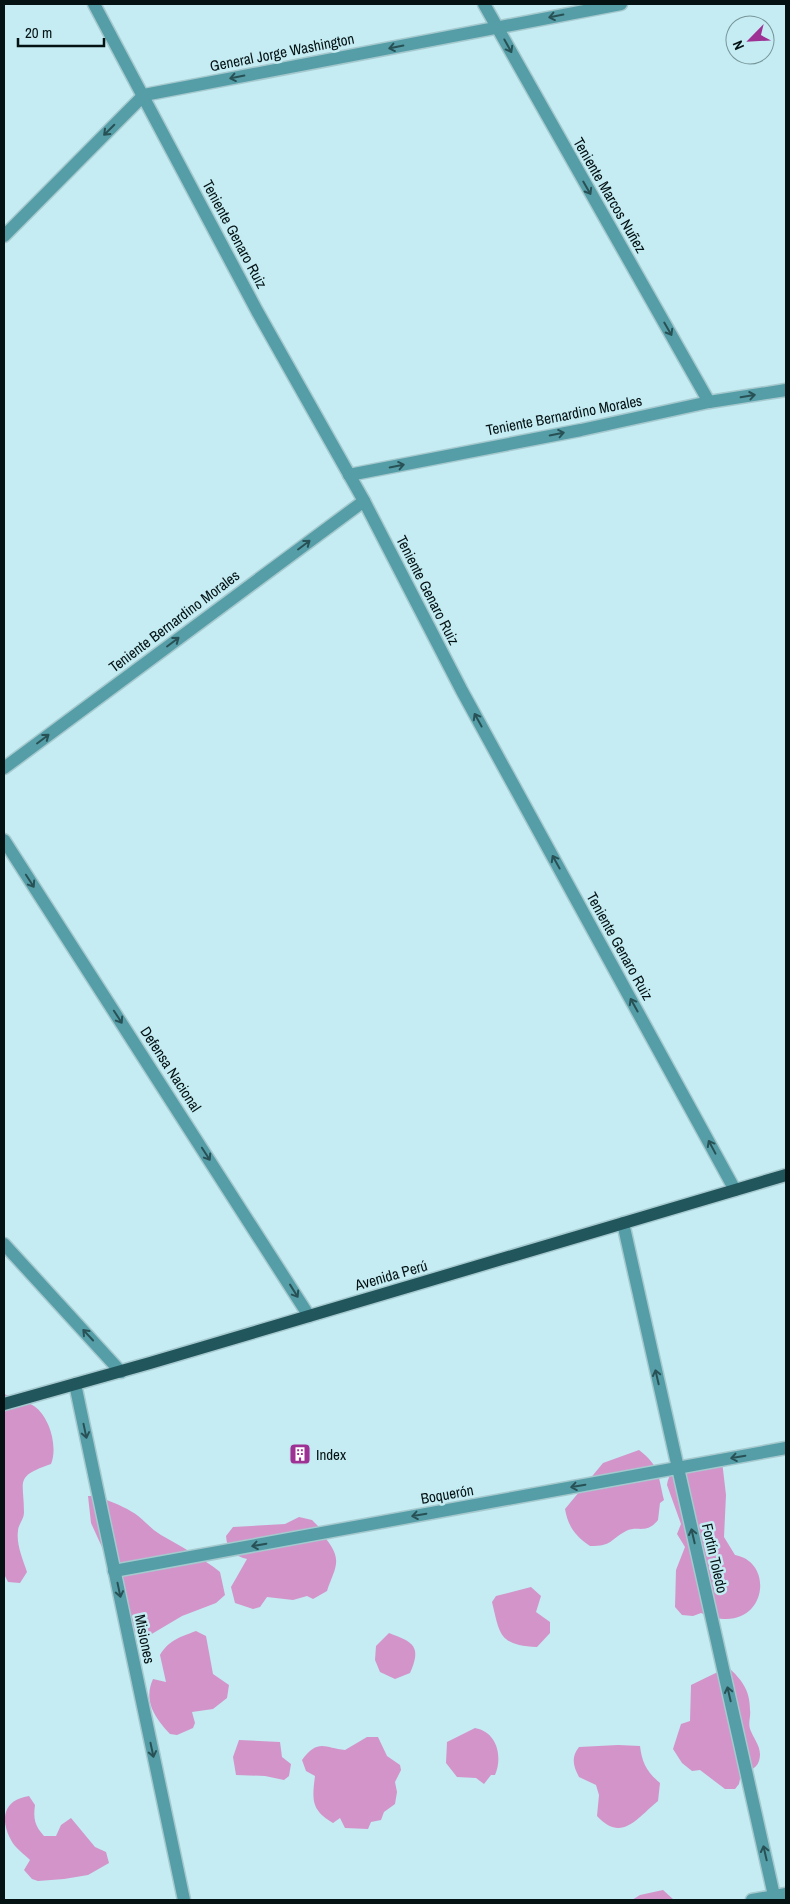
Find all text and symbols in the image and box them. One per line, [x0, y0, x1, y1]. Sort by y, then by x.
one-way arrow [548, 12, 564, 22]
scale bar [18, 15, 104, 47]
north arrow [725, 15, 775, 65]
text: 20 m [25, 22, 52, 43]
street label: General Jorge Washington [208, 28, 356, 76]
one-way arrow [504, 38, 513, 53]
text: N [728, 38, 748, 53]
one-way arrow [389, 42, 405, 52]
one-way arrow [229, 73, 245, 83]
one-way arrow [103, 124, 116, 136]
street label: Teniente Marcos Nuñez [568, 133, 652, 257]
street label: Teniente Genaro Ruiz [197, 176, 273, 292]
one-way arrow [583, 180, 592, 195]
one-way arrow [663, 321, 673, 336]
street label: Teniente Bernardino Morales [484, 390, 644, 440]
one-way arrow [740, 390, 756, 400]
one-way arrow [548, 429, 564, 439]
one-way arrow [389, 460, 405, 470]
street label: Teniente Genaro Ruiz [391, 532, 465, 648]
one-way arrow [297, 540, 311, 550]
street label: Teniente Bernardino Morales [104, 565, 244, 677]
one-way arrow [166, 637, 180, 647]
one-way arrow [472, 713, 482, 727]
one-way arrow [36, 734, 50, 744]
one-way arrow [551, 855, 560, 870]
one-way arrow [25, 873, 35, 887]
street label: Teniente Genaro Ruiz [582, 888, 658, 1004]
one-way arrow [629, 997, 639, 1012]
one-way arrow [114, 1010, 124, 1024]
street label: Defensa Nacional [136, 1022, 206, 1116]
one-way arrow [707, 1140, 717, 1155]
one-way arrow [201, 1147, 211, 1161]
street label: Avenida Perú [351, 1255, 430, 1296]
one-way arrow [289, 1283, 299, 1297]
one-way arrow [82, 1329, 94, 1342]
one-way arrow [652, 1370, 662, 1386]
one-way arrow [81, 1423, 91, 1439]
building icon: Index [288, 1442, 312, 1466]
place label: Index [316, 1444, 347, 1465]
one-way arrow [731, 1452, 747, 1462]
street label: Boquerón [419, 1479, 475, 1509]
one-way arrow [571, 1482, 587, 1492]
one-way arrow [411, 1511, 427, 1521]
street label: Fortín Toledo [697, 1521, 733, 1595]
one-way arrow [688, 1528, 697, 1544]
one-way arrow [251, 1540, 267, 1550]
one-way arrow [114, 1582, 124, 1598]
street label: Misiones [130, 1612, 160, 1666]
one-way arrow [724, 1687, 733, 1703]
one-way arrow [148, 1741, 157, 1757]
one-way arrow [759, 1845, 769, 1861]

